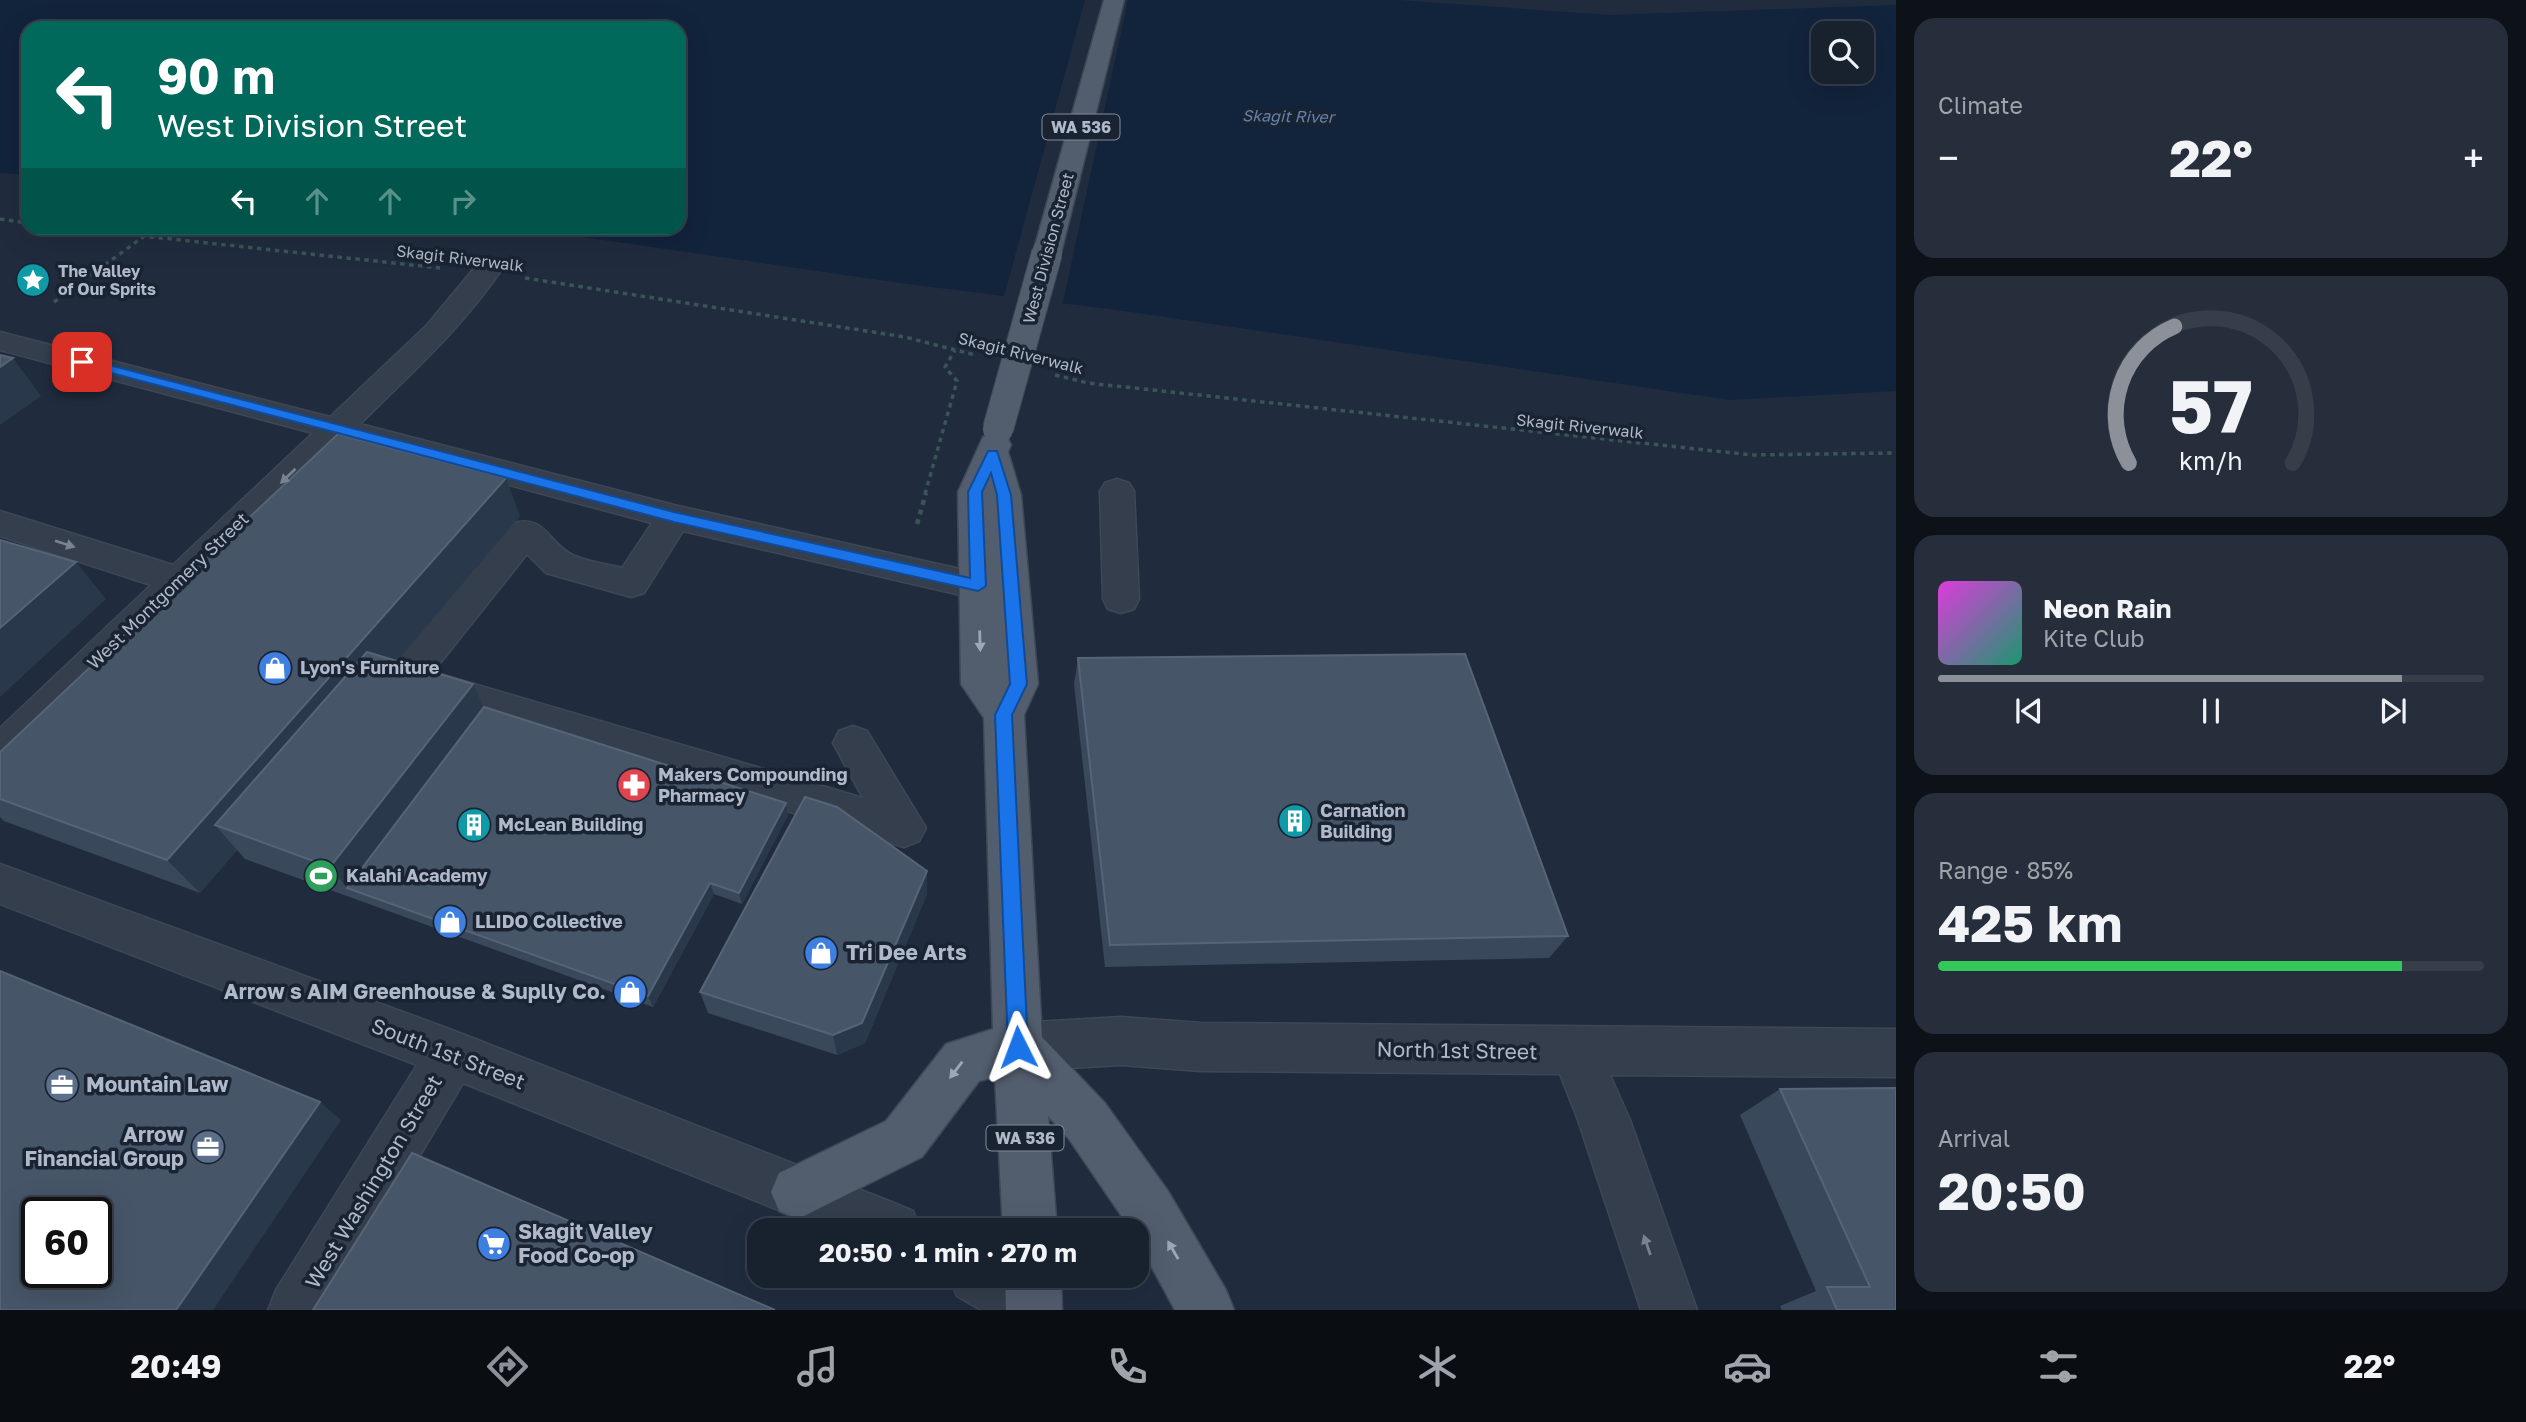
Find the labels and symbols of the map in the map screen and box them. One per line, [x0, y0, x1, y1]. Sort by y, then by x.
water label: Skagit River [1242, 105, 1337, 127]
road number: WA 536 [1042, 114, 1120, 140]
street label: West Division Street [1018, 170, 1078, 326]
street label: Skagit Riverwalk [395, 240, 525, 276]
place icon: The Valley of Our Sprits [14, 261, 52, 299]
place label: The Valley of Our Sprits [58, 261, 156, 299]
street label: Skagit Riverwalk [956, 328, 1086, 378]
pin [52, 332, 112, 392]
street label: Skagit Riverwalk [1515, 409, 1645, 443]
one-way arrow [279, 468, 296, 485]
street label: West Montgomery Street [82, 507, 253, 673]
one-way arrow [55, 539, 76, 549]
one-way arrow [974, 631, 985, 653]
shop icon: Lyon's Furniture [256, 649, 294, 687]
place label: Lyon's Furniture [300, 656, 440, 678]
place label: Makers Compounding Pharmacy [658, 763, 848, 806]
pharmacy icon: Makers Compounding Pharmacy [615, 766, 653, 804]
place label: Carnation Building [1320, 799, 1406, 842]
building icon: Carnation Building [1276, 802, 1314, 840]
building icon: McLean Building [455, 806, 493, 844]
place label: McLean Building [498, 813, 643, 835]
sports icon: Kalahi Academy [302, 857, 340, 895]
place label: Kalahi Academy [346, 864, 488, 886]
shop icon: LLIDO Collective [431, 903, 469, 941]
place label: LLIDO Collective [475, 910, 623, 932]
shop icon: Tri Dee Arts [802, 934, 840, 972]
place label: Tri Dee Arts [846, 939, 967, 965]
shop icon: Arrow s AIM Greenhouse & Suplly Co. [611, 973, 649, 1011]
place label: Arrow s AIM Greenhouse & Suplly Co. [224, 978, 606, 1004]
position arrow [981, 1010, 1055, 1084]
street label: South 1st Street [368, 1012, 529, 1094]
street label: North 1st Street [1376, 1036, 1538, 1064]
one-way arrow [949, 1061, 964, 1079]
office icon: Mountain Law [43, 1066, 81, 1104]
street label: West Washington Street [299, 1070, 447, 1293]
place label: Mountain Law [86, 1071, 229, 1097]
place label: Arrow Financial Group [25, 1121, 185, 1171]
road number: WA 536 [986, 1126, 1064, 1150]
office icon: Arrow Financial Group [189, 1128, 227, 1166]
speed limit sign: 60 [21, 1197, 112, 1288]
place label: Skagit Valley Food Co-op [518, 1218, 653, 1268]
supermarket icon: Skagit Valley Food Co-op [475, 1225, 513, 1263]
one-way arrow [1641, 1235, 1652, 1256]
one-way arrow [1167, 1241, 1179, 1260]

